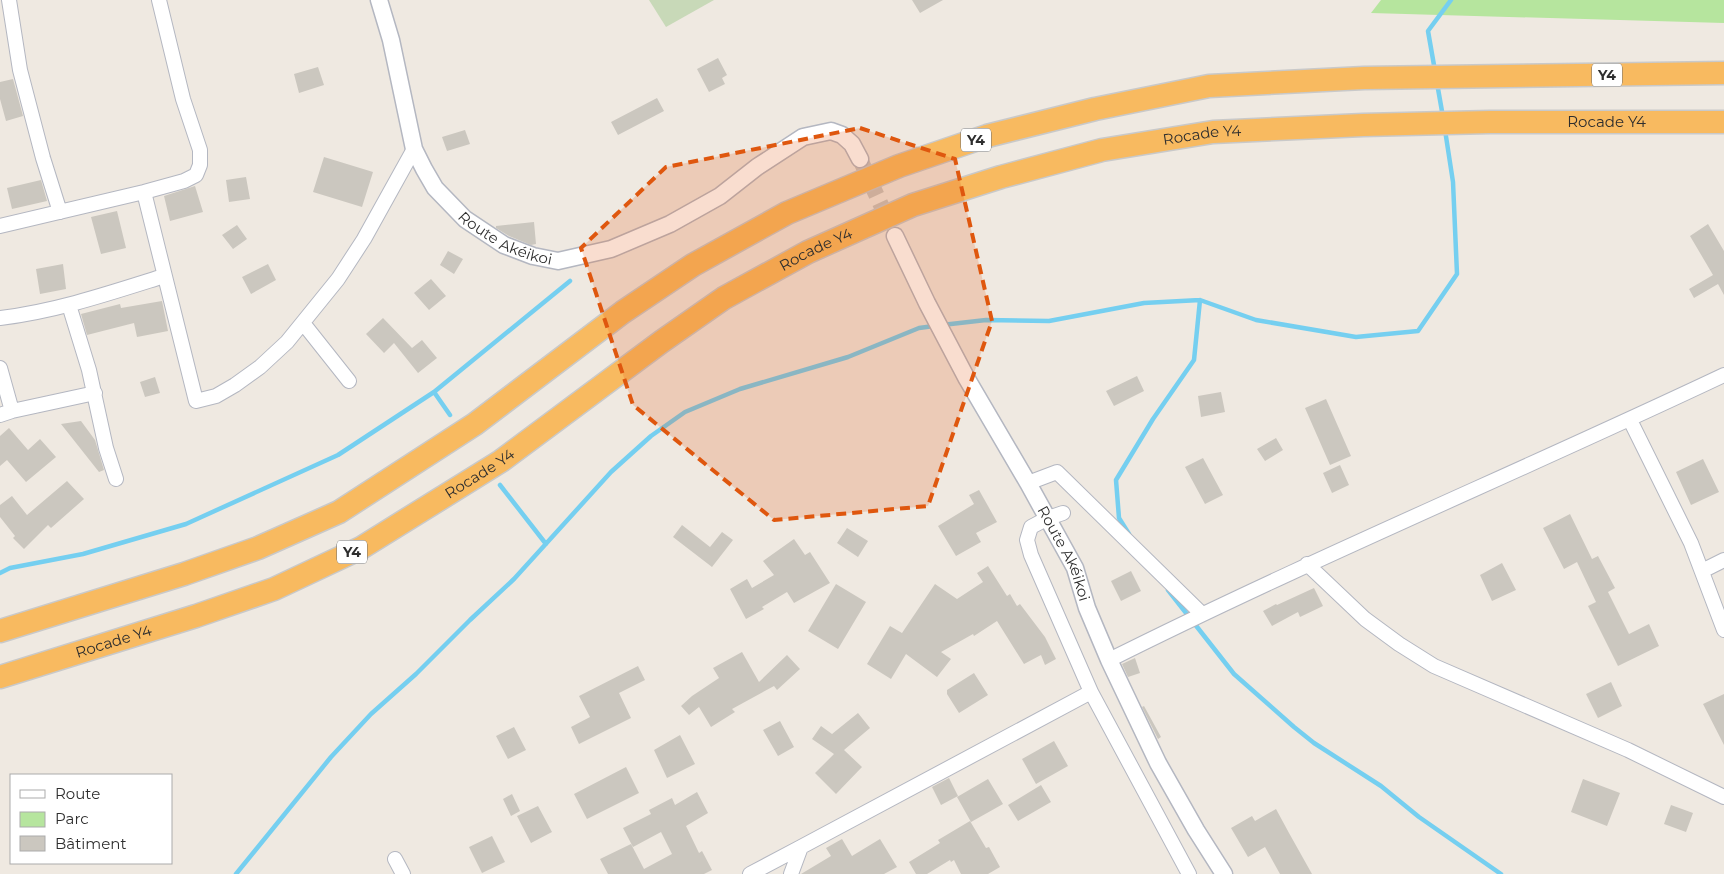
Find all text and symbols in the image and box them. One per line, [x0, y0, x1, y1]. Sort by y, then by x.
road number: Y4 [1592, 64, 1622, 86]
street label: Rocade Y4 [1567, 112, 1646, 131]
street label: Rocade Y4 [1161, 121, 1242, 149]
road number: Y4 [961, 128, 991, 152]
street label: Route Akéikoi [454, 207, 554, 269]
street label: Rocade Y4 [776, 223, 855, 275]
street label: Rocade Y4 [441, 444, 518, 503]
street label: Route Akéikoi [1033, 502, 1094, 603]
road number: Y4 [337, 540, 367, 564]
street label: Rocade Y4 [73, 620, 154, 662]
legend [10, 774, 172, 864]
text: Route [55, 784, 100, 803]
text: Parc [55, 809, 89, 828]
text: Bâtiment [55, 834, 127, 853]

